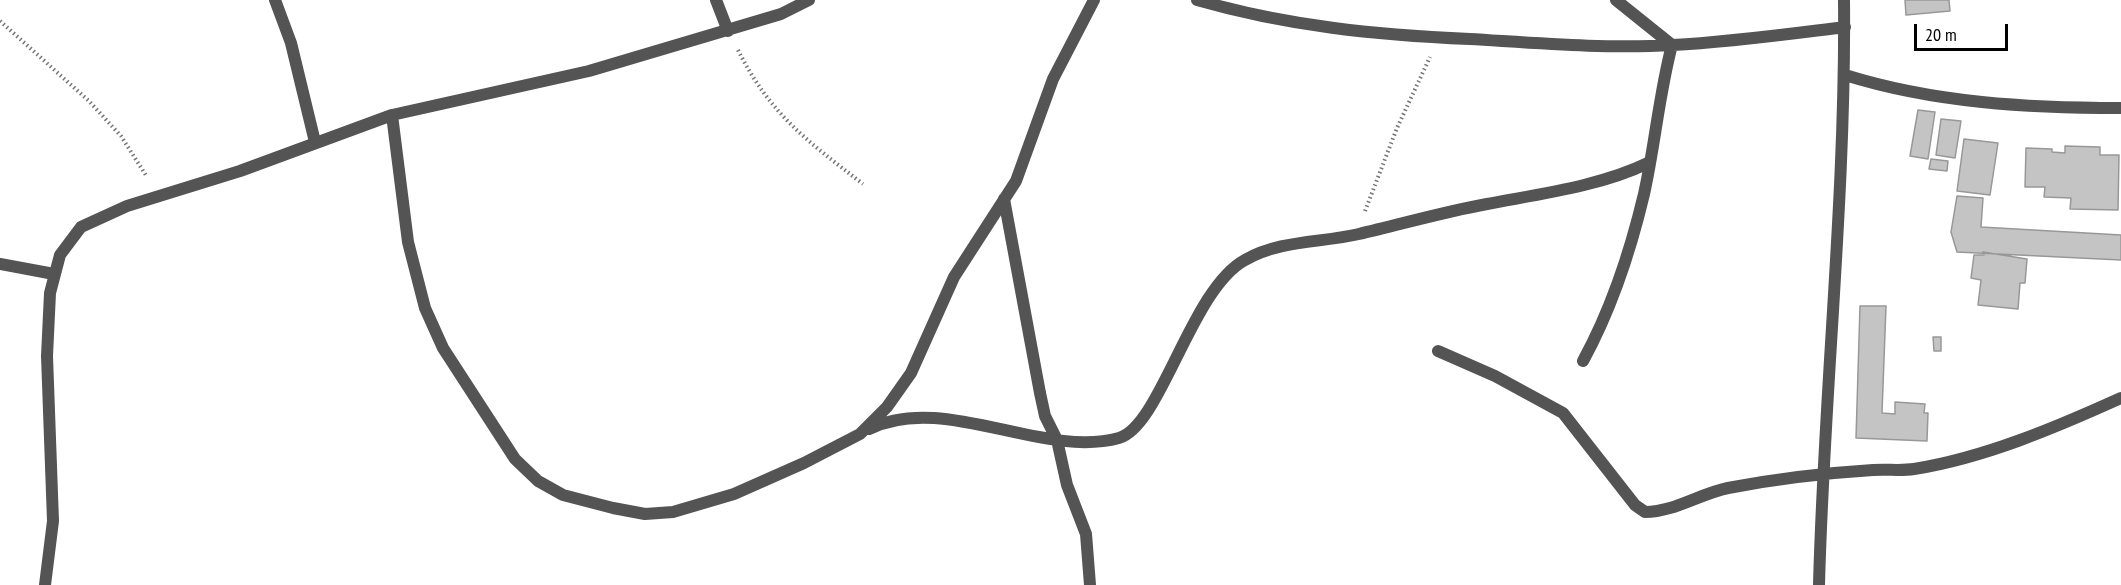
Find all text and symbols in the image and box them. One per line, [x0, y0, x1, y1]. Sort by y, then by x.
scale bar [1917, 12, 2012, 50]
text: 20 m [1925, 23, 1957, 46]

